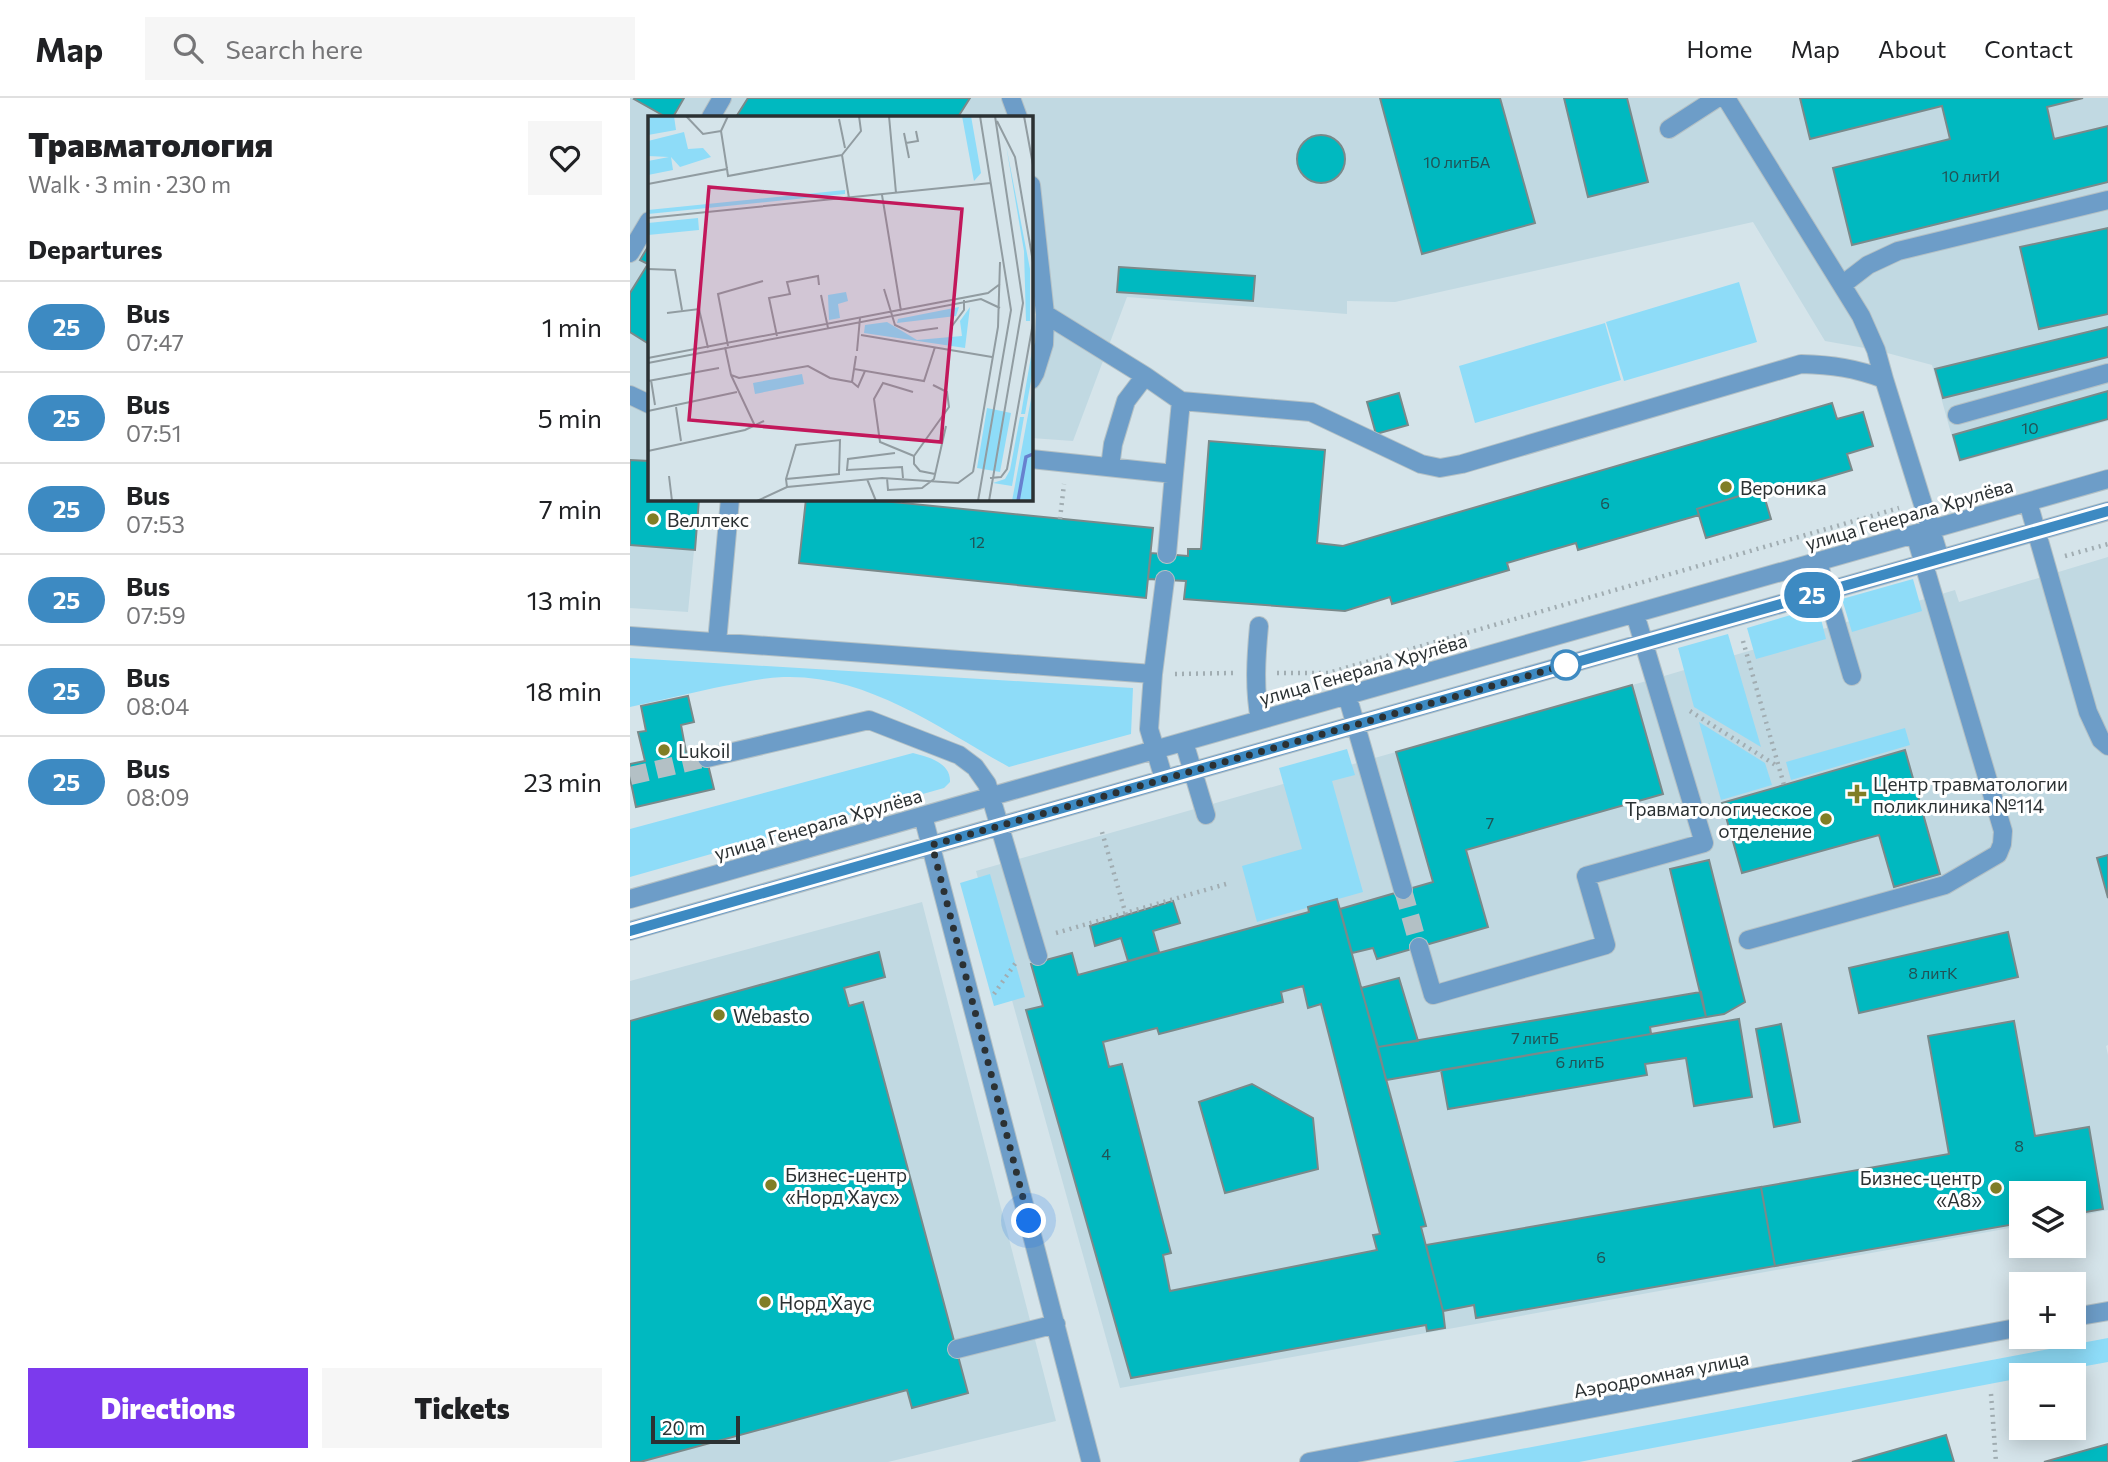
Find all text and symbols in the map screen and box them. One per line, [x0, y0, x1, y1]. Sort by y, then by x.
search box [145, 17, 635, 80]
text: Map [35, 28, 103, 69]
icon: search [169, 29, 207, 67]
text: Search here [225, 33, 363, 64]
text: Home [1687, 34, 1753, 63]
text: Map [1791, 34, 1840, 63]
text: About [1878, 34, 1946, 63]
text: Contact [1984, 34, 2073, 63]
inset map [648, 116, 1032, 500]
button: heart [528, 121, 602, 195]
text: Травматология [28, 123, 273, 164]
house number: 10 литБА [1423, 152, 1491, 171]
house number: 10 литИ [1942, 166, 2000, 185]
text: Walk · 3 min · 230 m [28, 170, 231, 198]
text: Departures [28, 233, 163, 264]
text: Bus [126, 297, 170, 328]
text: 1 min [542, 311, 602, 342]
text: 25 [53, 312, 80, 341]
text: 07:47 [126, 328, 184, 356]
text: Bus [126, 388, 170, 419]
text: 5 min [538, 402, 602, 433]
text: 25 [53, 403, 80, 432]
house number: 10 [2021, 418, 2039, 437]
text: 07:51 [126, 419, 182, 447]
street label: улица Генерала Хрулёва [1802, 473, 2016, 555]
place label: Вероника [1740, 476, 1827, 499]
text: Bus [126, 479, 170, 510]
marker: Вероника [1718, 479, 1734, 495]
text: 7 min [539, 493, 602, 524]
house number: 6 [1600, 493, 1610, 512]
text: 25 [53, 494, 80, 523]
place label: Веллтекс [667, 508, 749, 531]
text: 07:53 [126, 510, 185, 538]
marker: Веллтекс [645, 511, 661, 527]
house number: 12 [969, 532, 985, 551]
text: Bus [126, 570, 170, 601]
line badge: 25 [1780, 572, 1844, 618]
text: 25 [1798, 580, 1826, 609]
text: 13 min [527, 584, 602, 615]
text: 25 [53, 585, 80, 614]
text: 07:59 [126, 601, 186, 629]
street label: улица Генерала Хрулёва [1256, 628, 1470, 710]
unlabelled marker [1551, 650, 1581, 680]
text: Bus [126, 661, 170, 692]
text: 18 min [526, 675, 602, 706]
text: 25 [53, 676, 80, 705]
text: 08:04 [126, 692, 189, 720]
place label: Lukoil [678, 739, 730, 762]
marker: Lukoil [656, 742, 672, 758]
text: Bus [126, 752, 170, 783]
text: 23 min [524, 766, 602, 797]
text: 25 [53, 767, 80, 796]
place label: Центр травматологии поликлиника №114 [1873, 772, 2068, 817]
text: 08:09 [126, 783, 189, 811]
street label: улица Генерала Хрулёва [711, 783, 925, 865]
marker: Центр травматологии поликлиника №114 [1847, 784, 1867, 804]
place label: Травматологическое отделение [1625, 797, 1812, 842]
marker: Травматологическое отделение [1818, 811, 1834, 827]
house number: 7 [1486, 813, 1494, 832]
house number: 8 литК [1908, 963, 1958, 982]
place label: Webasto [733, 1004, 810, 1027]
marker: Webasto [711, 1007, 727, 1023]
house number: 7 литБ [1511, 1028, 1559, 1047]
house number: 6 литБ [1556, 1052, 1604, 1071]
house number: 8 [2014, 1136, 2024, 1155]
house number: 4 [1101, 1144, 1111, 1163]
place label: Бизнес-центр «Норд Хаус» [785, 1163, 907, 1208]
place label: Бизнес-центр «А8» [1860, 1166, 1982, 1211]
marker: Бизнес-центр «Норд Хаус» [763, 1177, 779, 1193]
marker: Бизнес-центр «А8» [1988, 1180, 2004, 1196]
map controls [2009, 1181, 2086, 1440]
button: layers [2009, 1181, 2086, 1258]
your location [1011, 1203, 1046, 1238]
house number: 6 [1596, 1247, 1606, 1266]
button: + [2009, 1272, 2086, 1349]
place label: Норд Хаус [779, 1291, 872, 1314]
marker: Норд Хаус [757, 1294, 773, 1310]
street label: Аэродромная улица [1571, 1346, 1751, 1402]
button: − [2009, 1363, 2086, 1440]
button: Directions [28, 1368, 308, 1448]
button: Tickets [322, 1368, 602, 1448]
scale bar [651, 1413, 740, 1445]
text: 20 m [662, 1416, 705, 1439]

